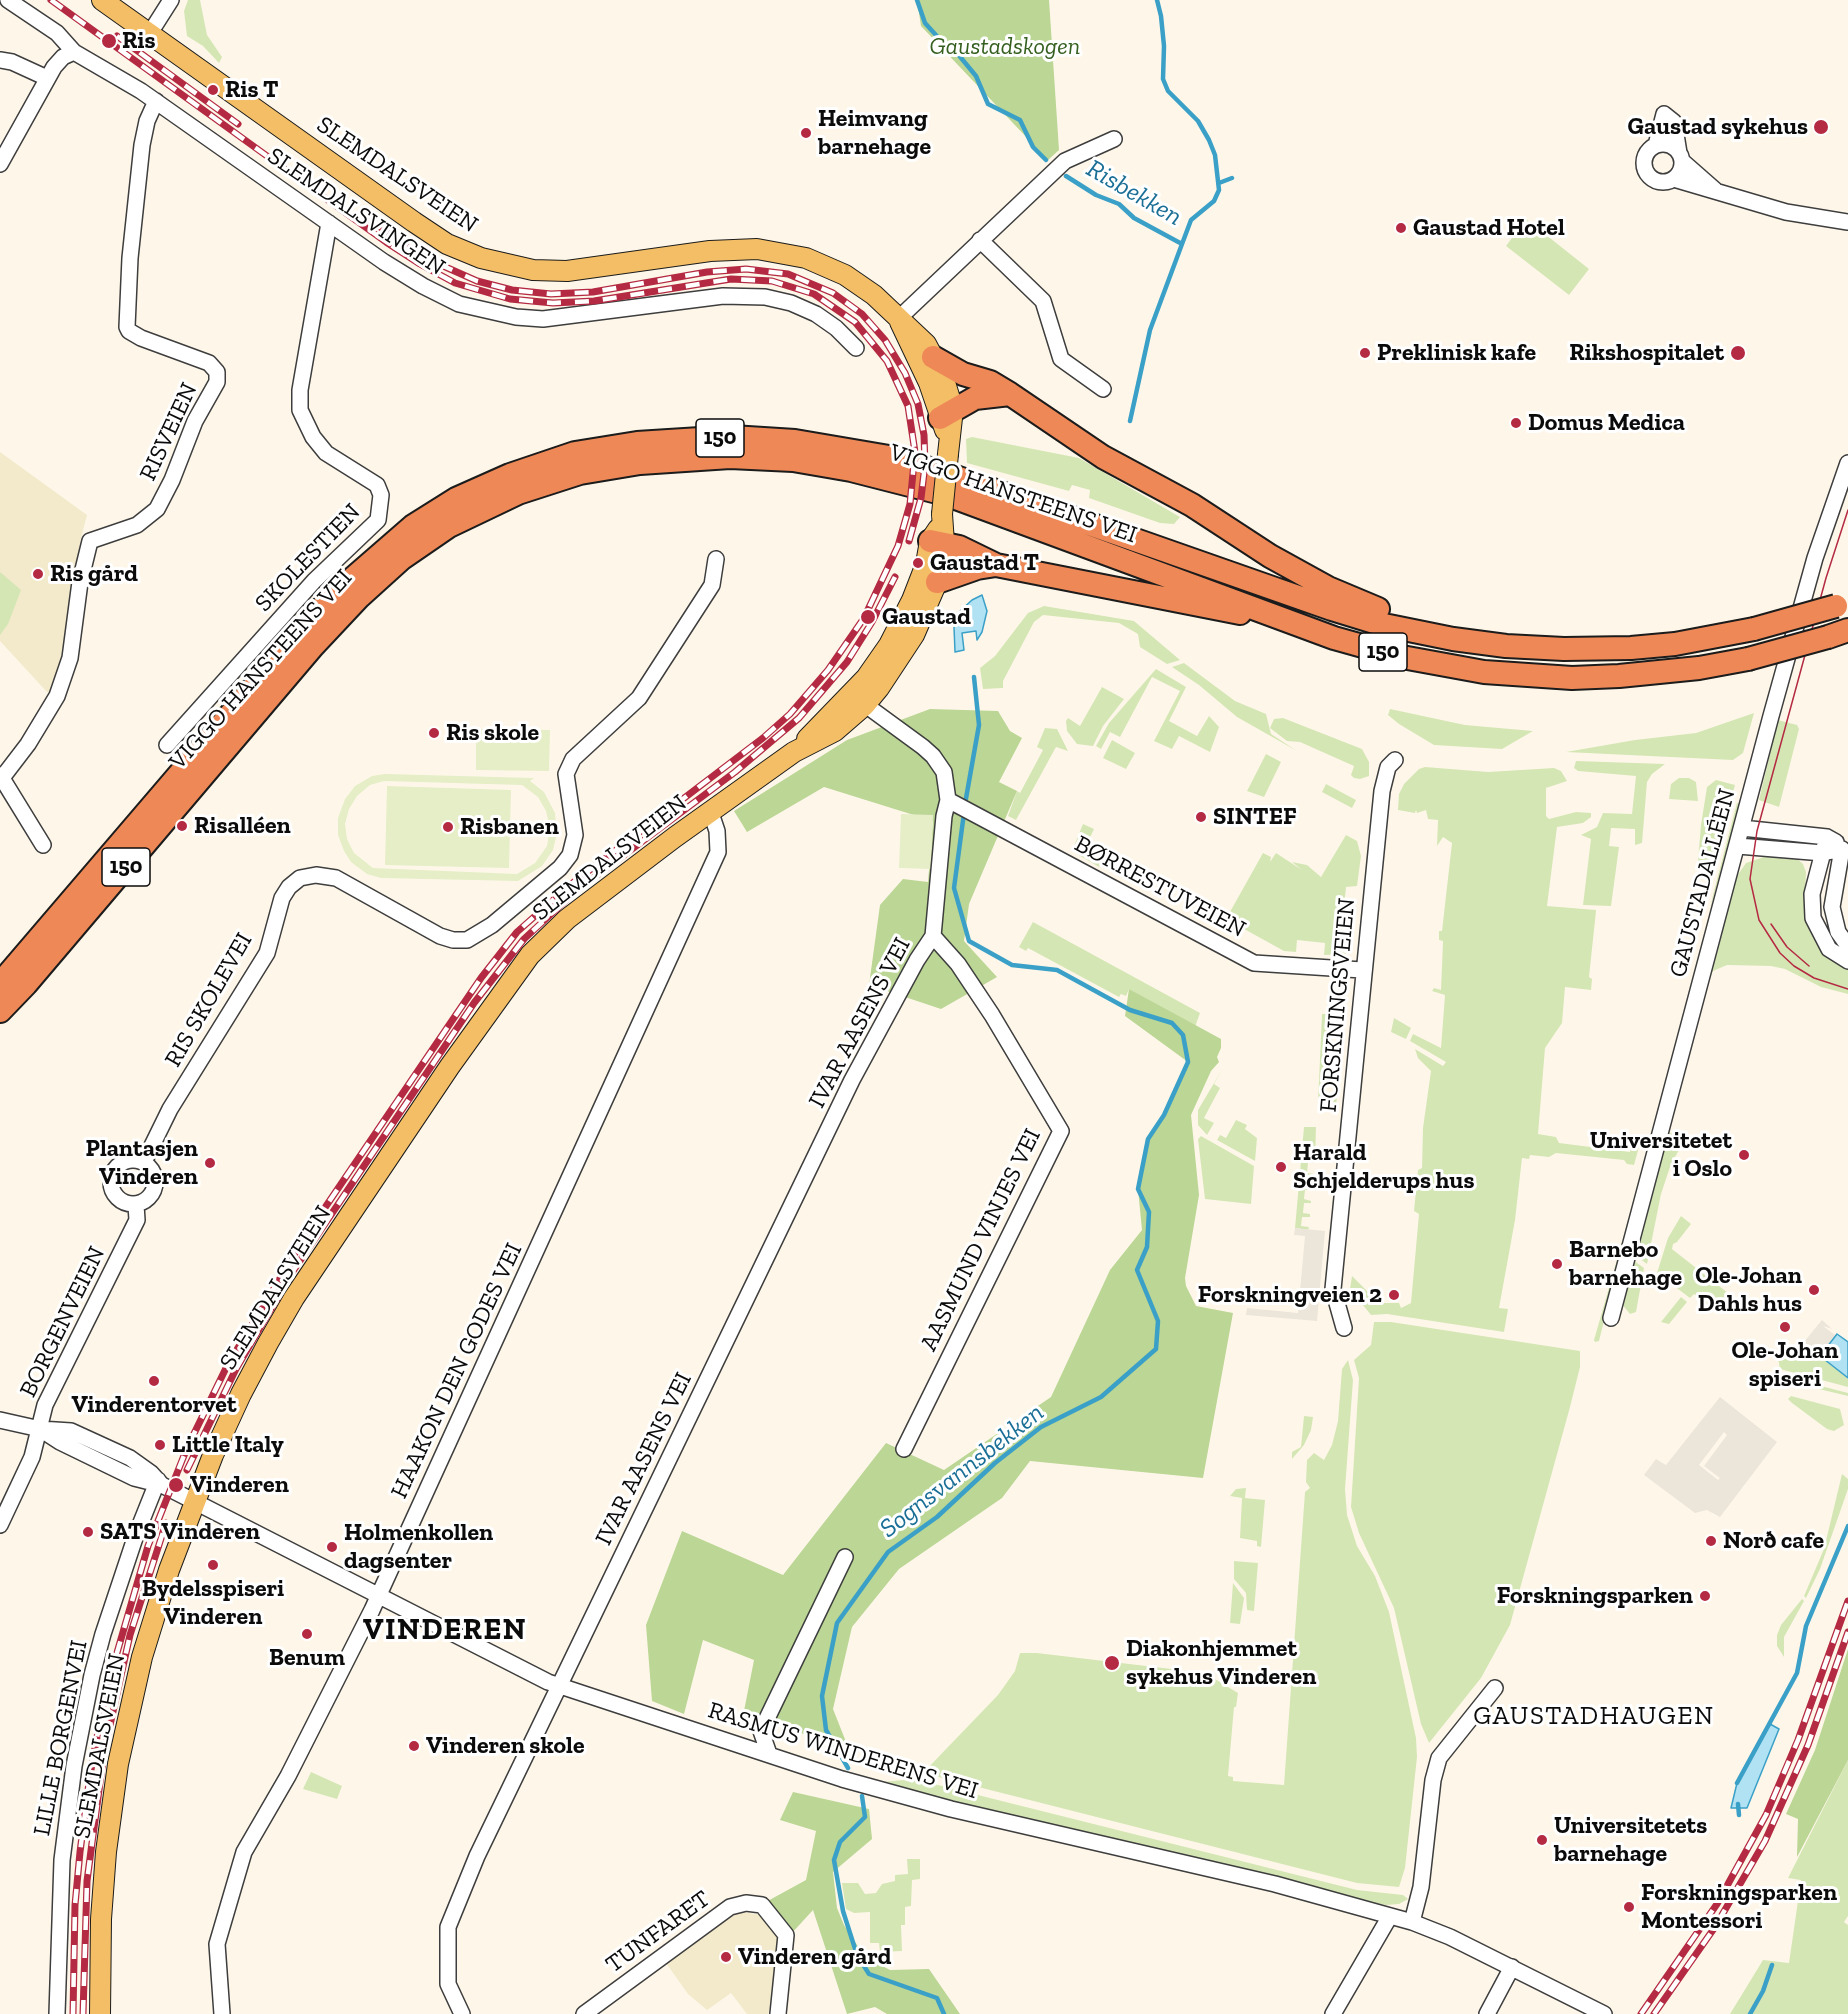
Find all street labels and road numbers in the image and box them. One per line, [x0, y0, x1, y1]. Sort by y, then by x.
street label: SLEMDALSVEIEN [311, 111, 483, 239]
street label: SLEMDALSVINGEN [262, 142, 450, 282]
street label: RISVEIEN [134, 379, 204, 485]
road number: 150 [696, 419, 744, 457]
street label: VIGGO HANSTEENS VEI [886, 438, 1140, 550]
street label: SKOLESTIEN [249, 498, 367, 618]
street label: VIGGO HANSTEENS VEI [163, 564, 359, 776]
road number: 150 [1359, 633, 1407, 671]
street label: GAUSTADALLÉEN [1664, 786, 1742, 980]
street label: SLEMDALSVEIEN [527, 789, 693, 927]
street label: BØRRESTUVEIEN [1070, 830, 1250, 944]
road number: 150 [102, 848, 150, 886]
street label: FORSKNINGSVEIEN [1314, 897, 1362, 1113]
street label: RIS SKOLEVEI [159, 928, 259, 1072]
street label: IVAR AASENS VEI [803, 933, 917, 1113]
street label: AASMUND VINJES VEI [915, 1124, 1047, 1356]
street label: SLEMDALSVEIEN [214, 1201, 338, 1375]
street label: HAAKON DEN GODES VEI [385, 1239, 529, 1503]
street label: BORGENVEIEN [14, 1242, 112, 1402]
street label: IVAR AASENS VEI [590, 1368, 698, 1550]
street label: LILLE BORGENVEI [28, 1638, 94, 1838]
street label: SLEMDALSVEIEN [68, 1651, 132, 1841]
street label: RASMUS WINDERENS VEI [705, 1696, 981, 1806]
street label: TUNFARET [600, 1885, 716, 1979]

